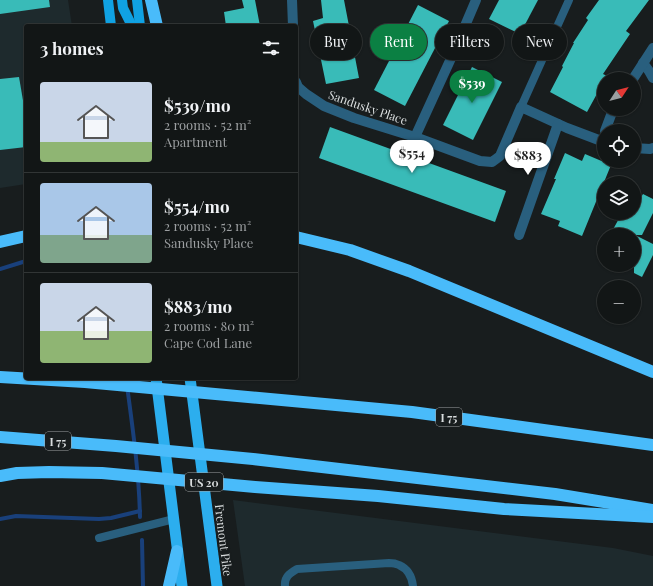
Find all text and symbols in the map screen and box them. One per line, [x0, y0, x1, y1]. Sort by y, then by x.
chip: Buy [310, 24, 362, 60]
chip: Rent [370, 24, 427, 60]
chip: Filters [435, 24, 504, 60]
chip: New [512, 24, 567, 60]
text: 3 homes [40, 37, 104, 59]
icon: filters [260, 37, 282, 59]
pin: $539 [448, 70, 496, 104]
north arrow [597, 72, 641, 116]
map controls [597, 72, 641, 324]
text: $539 [459, 74, 485, 91]
street label: Sandusky Place [326, 86, 410, 128]
text: $539/mo [164, 94, 231, 116]
icon: home [72, 98, 120, 146]
text: 2 rooms · 52 m² [164, 116, 251, 133]
button: locate [597, 124, 641, 168]
text: Apartment [164, 133, 227, 150]
pin: $554 [388, 140, 436, 174]
pin: $883 [504, 142, 552, 176]
text: $554 [399, 144, 425, 161]
text: $883 [514, 146, 542, 163]
button: layers [597, 176, 641, 220]
text: $554/mo [164, 195, 230, 217]
icon: home [72, 199, 120, 247]
text: 2 rooms · 52 m² [164, 217, 251, 234]
button: + [597, 228, 641, 272]
text: Sandusky Place [164, 234, 253, 251]
button: − [597, 280, 641, 324]
text: $883/mo [164, 295, 232, 317]
icon: home [72, 299, 120, 347]
text: 2 rooms · 80 m² [164, 317, 254, 334]
text: Cape Cod Lane [164, 334, 252, 351]
road number: I 75 [436, 408, 462, 426]
road number: I 75 [45, 432, 71, 450]
road number: US 20 [185, 473, 223, 491]
street label: Fremont Pike [212, 503, 236, 577]

